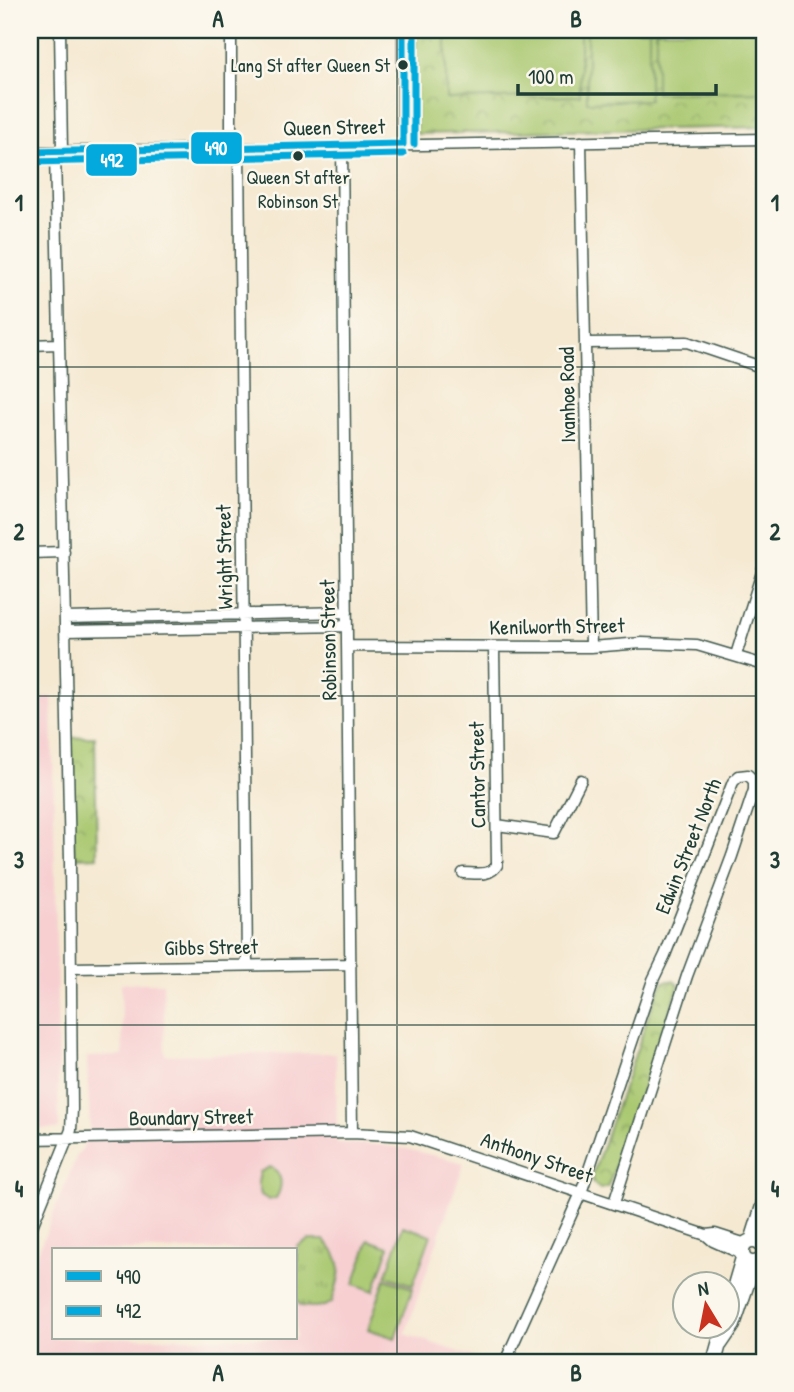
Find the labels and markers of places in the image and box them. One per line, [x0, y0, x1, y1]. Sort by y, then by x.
place label: Lang St after Queen St [231, 52, 390, 78]
marker: Lang St after Queen St [396, 58, 410, 72]
marker: Queen St after Robinson St [291, 149, 305, 163]
place label: Queen St after Robinson St [246, 164, 350, 214]

